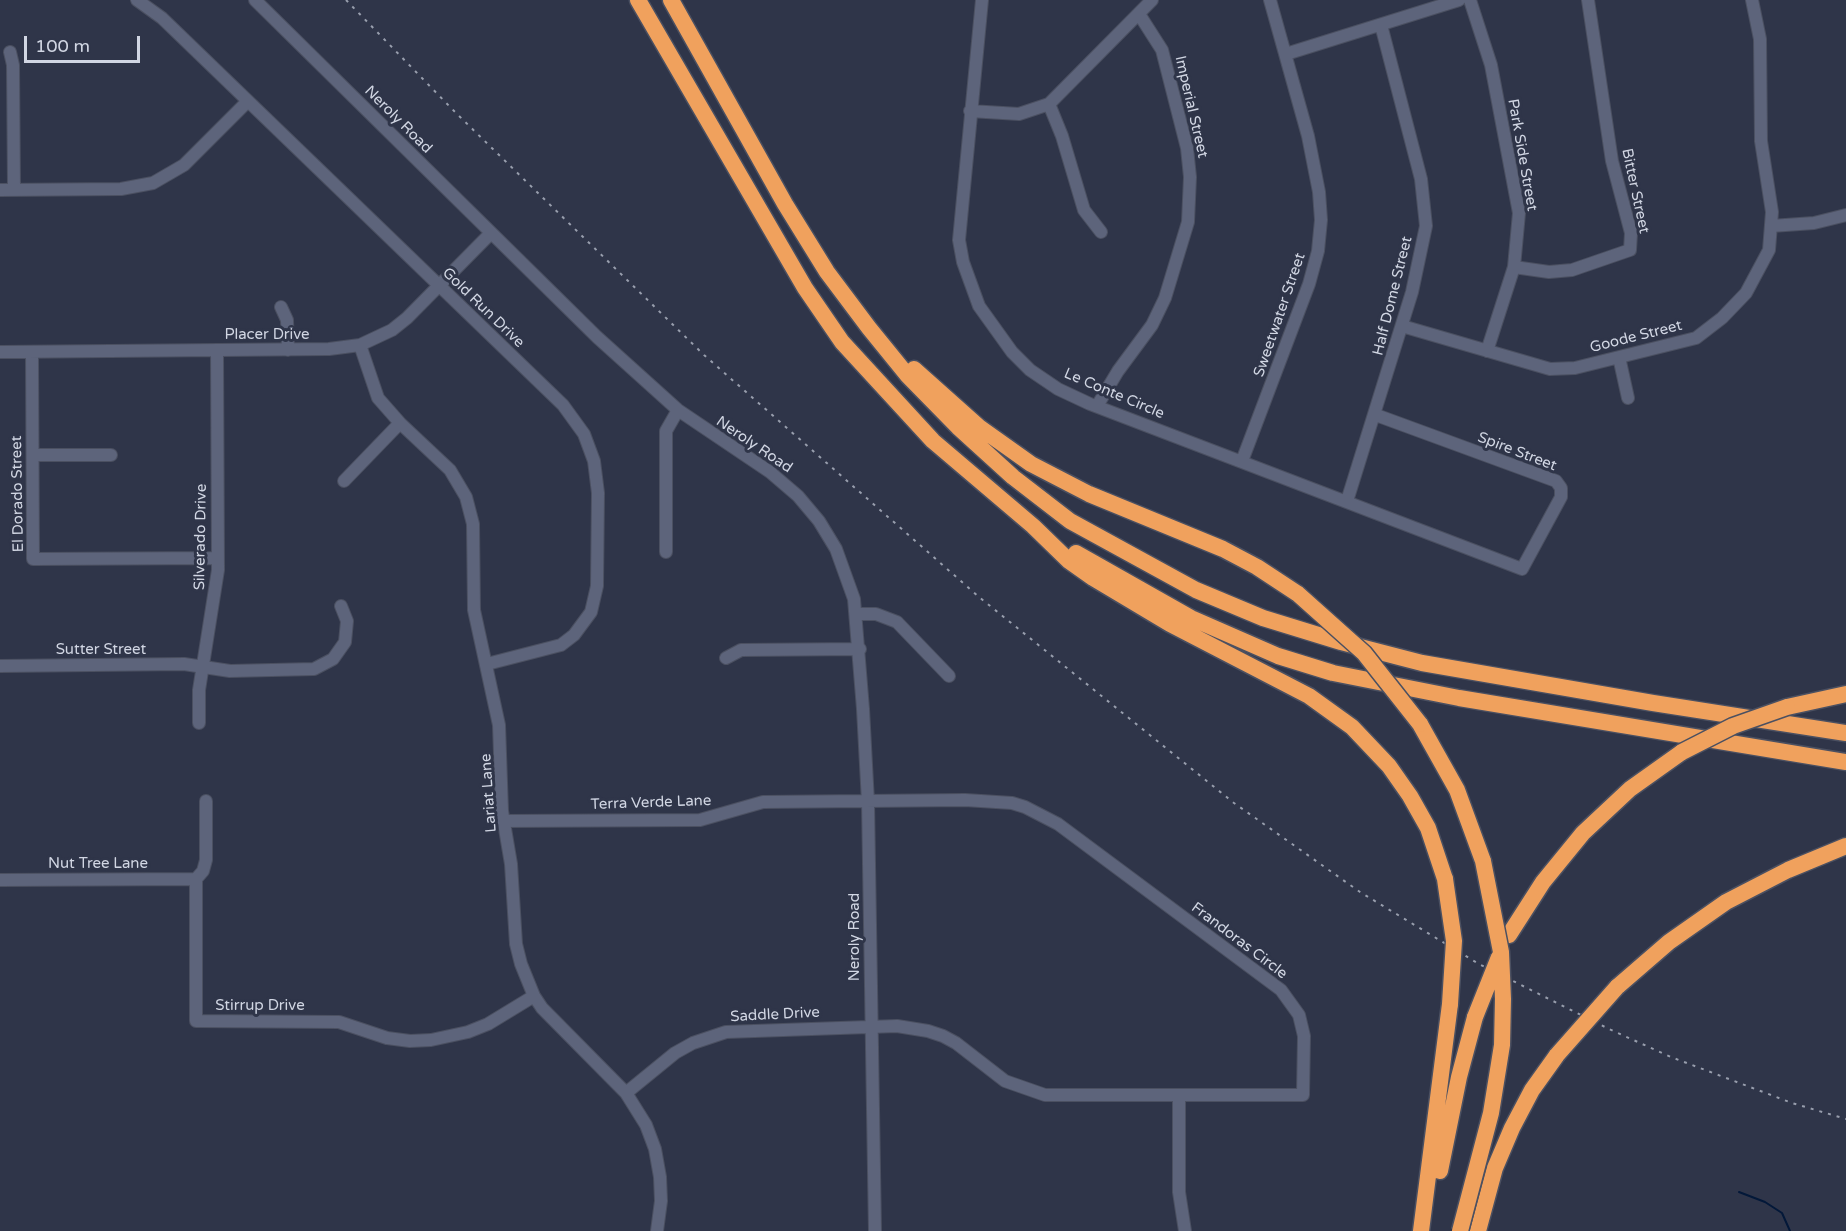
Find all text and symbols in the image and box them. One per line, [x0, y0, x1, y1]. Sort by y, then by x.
scale bar [27, 24, 142, 62]
text: 100 m [35, 35, 90, 57]
street label: Imperial Street [1171, 54, 1211, 160]
street label: Neroly Road [360, 82, 436, 158]
street label: Park Side Street [1503, 98, 1541, 212]
street label: Bitter Street [1617, 147, 1653, 235]
street label: Half Dome Street [1369, 235, 1417, 357]
street label: Sweetwater Street [1250, 251, 1310, 379]
street label: Gold Run Drive [438, 264, 528, 352]
street label: Goode Street [1588, 317, 1684, 357]
street label: Placer Drive [224, 326, 310, 344]
street label: Le Conte Circle [1061, 365, 1167, 423]
street label: Neroly Road [712, 413, 796, 477]
street label: Spire Street [1475, 429, 1559, 475]
street label: El Dorado Street [8, 435, 28, 553]
street label: Silverado Drive [191, 484, 211, 590]
street label: Sutter Street [56, 641, 146, 659]
street label: Lariat Lane [477, 753, 501, 833]
street label: Terra Verde Lane [590, 792, 712, 814]
street label: Nut Tree Lane [48, 855, 148, 873]
street label: Neroly Road [846, 893, 864, 981]
street label: Frandoras Circle [1187, 899, 1291, 983]
street label: Stirrup Drive [215, 997, 305, 1015]
street label: Saddle Drive [730, 1004, 820, 1026]

